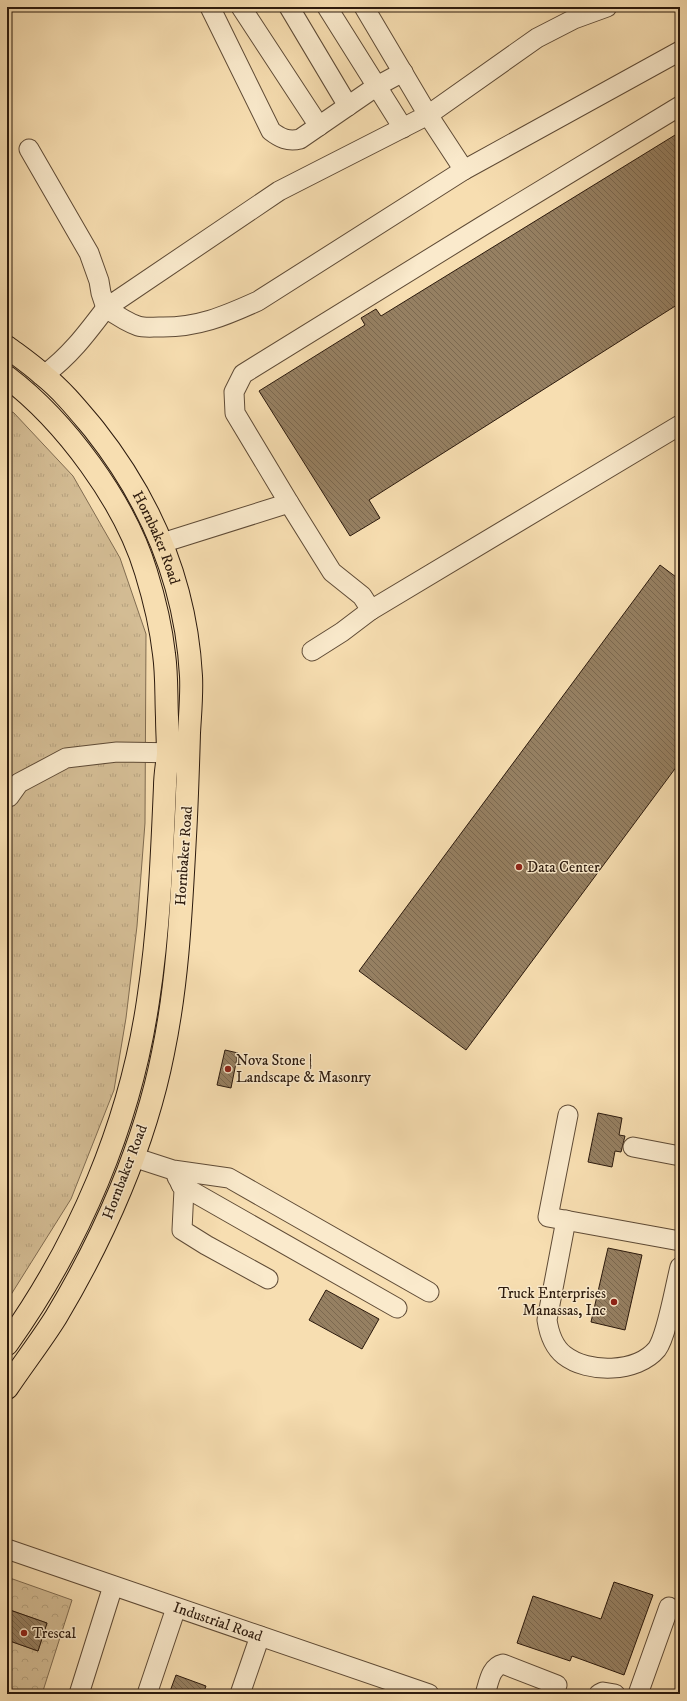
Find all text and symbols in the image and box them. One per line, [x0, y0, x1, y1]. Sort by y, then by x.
street label: Hornbaker Road [128, 487, 185, 587]
street label: Hornbaker Road [171, 805, 197, 906]
place label: Data Center [527, 858, 600, 877]
marker: Data Center [514, 862, 524, 872]
place label: Nova Stone | Landscape & Masonry [236, 1051, 372, 1087]
marker: Nova Stone | Landscape & Masonry [223, 1064, 233, 1074]
street label: Hornbaker Road [98, 1122, 152, 1222]
place label: Truck Enterprises Manassas, Inc [498, 1284, 607, 1320]
marker: Truck Enterprises Manassas, Inc [609, 1297, 619, 1307]
street label: Industrial Road [171, 1597, 266, 1646]
place label: Trescal [32, 1624, 76, 1643]
marker: Trescal [19, 1628, 29, 1638]

